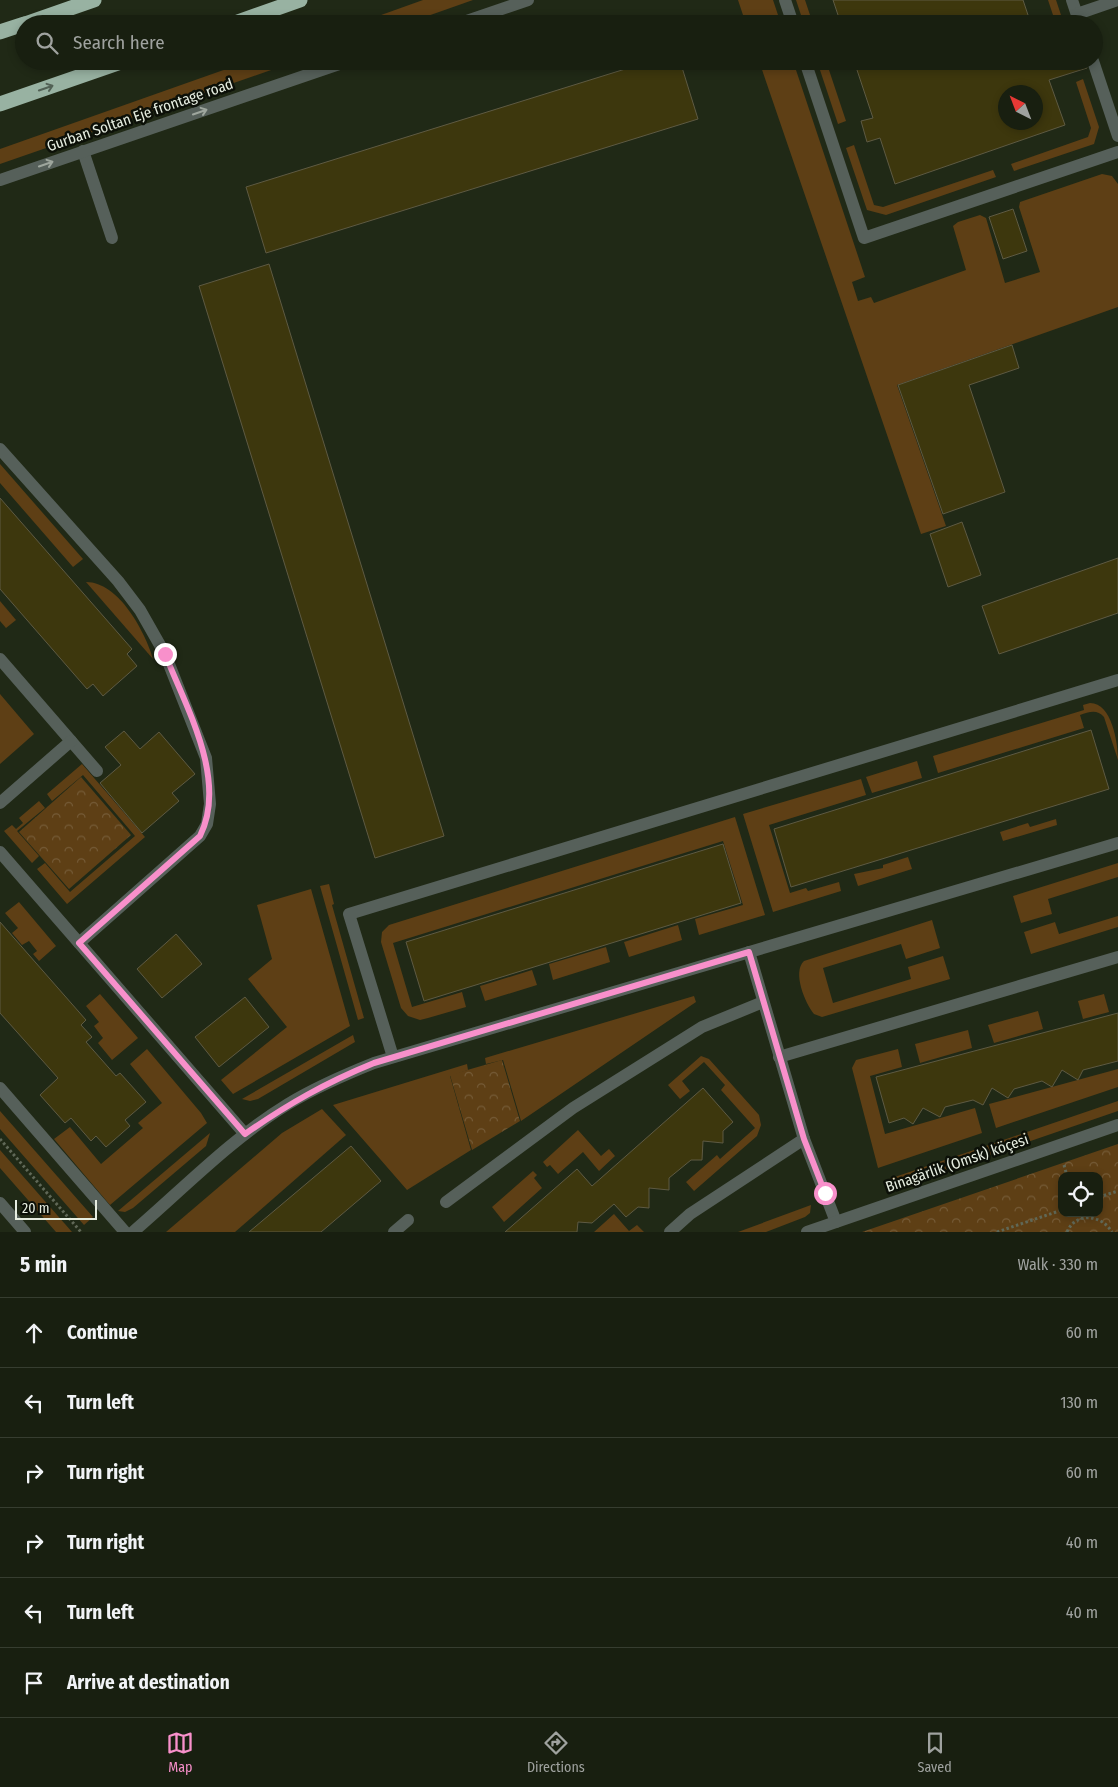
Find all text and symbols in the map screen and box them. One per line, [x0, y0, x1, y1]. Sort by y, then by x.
search box [15, 15, 1103, 70]
icon: search [33, 29, 61, 57]
text: Search here [73, 31, 165, 54]
street label: Gurban Soltan Eje frontage road [44, 75, 236, 155]
one-way arrow [38, 83, 54, 93]
north arrow [998, 85, 1043, 130]
one-way arrow [192, 106, 208, 116]
one-way arrow [38, 159, 53, 168]
route end [154, 643, 177, 666]
street label: Binagärlik (Omsk) köçesi [883, 1130, 1031, 1196]
map controls [1058, 1172, 1103, 1217]
button: locate [1058, 1172, 1103, 1217]
route start [814, 1182, 837, 1205]
scale bar [15, 1197, 98, 1220]
text: 20 m [22, 1200, 50, 1217]
text: 5 min [20, 1252, 67, 1278]
text: Walk · 330 m [1017, 1255, 1098, 1274]
icon: ahead [20, 1319, 48, 1347]
text: Continue [67, 1321, 138, 1344]
text: 60 m [1066, 1323, 1098, 1342]
icon: left [20, 1389, 48, 1417]
text: Turn left [67, 1391, 134, 1414]
text: 130 m [1060, 1393, 1098, 1412]
icon: right [20, 1459, 48, 1487]
text: Turn right [67, 1461, 144, 1484]
text: 60 m [1066, 1463, 1098, 1482]
icon: right [20, 1529, 48, 1557]
text: Turn right [67, 1531, 144, 1554]
text: 40 m [1066, 1533, 1098, 1552]
icon: left [20, 1599, 48, 1627]
text: Turn left [67, 1601, 134, 1624]
text: 40 m [1066, 1603, 1098, 1622]
icon: arrive [20, 1669, 48, 1697]
text: Arrive at destination [67, 1671, 230, 1694]
tab: Map [166, 1729, 194, 1776]
tab: Directions [527, 1729, 585, 1776]
tab: Saved [917, 1729, 952, 1776]

